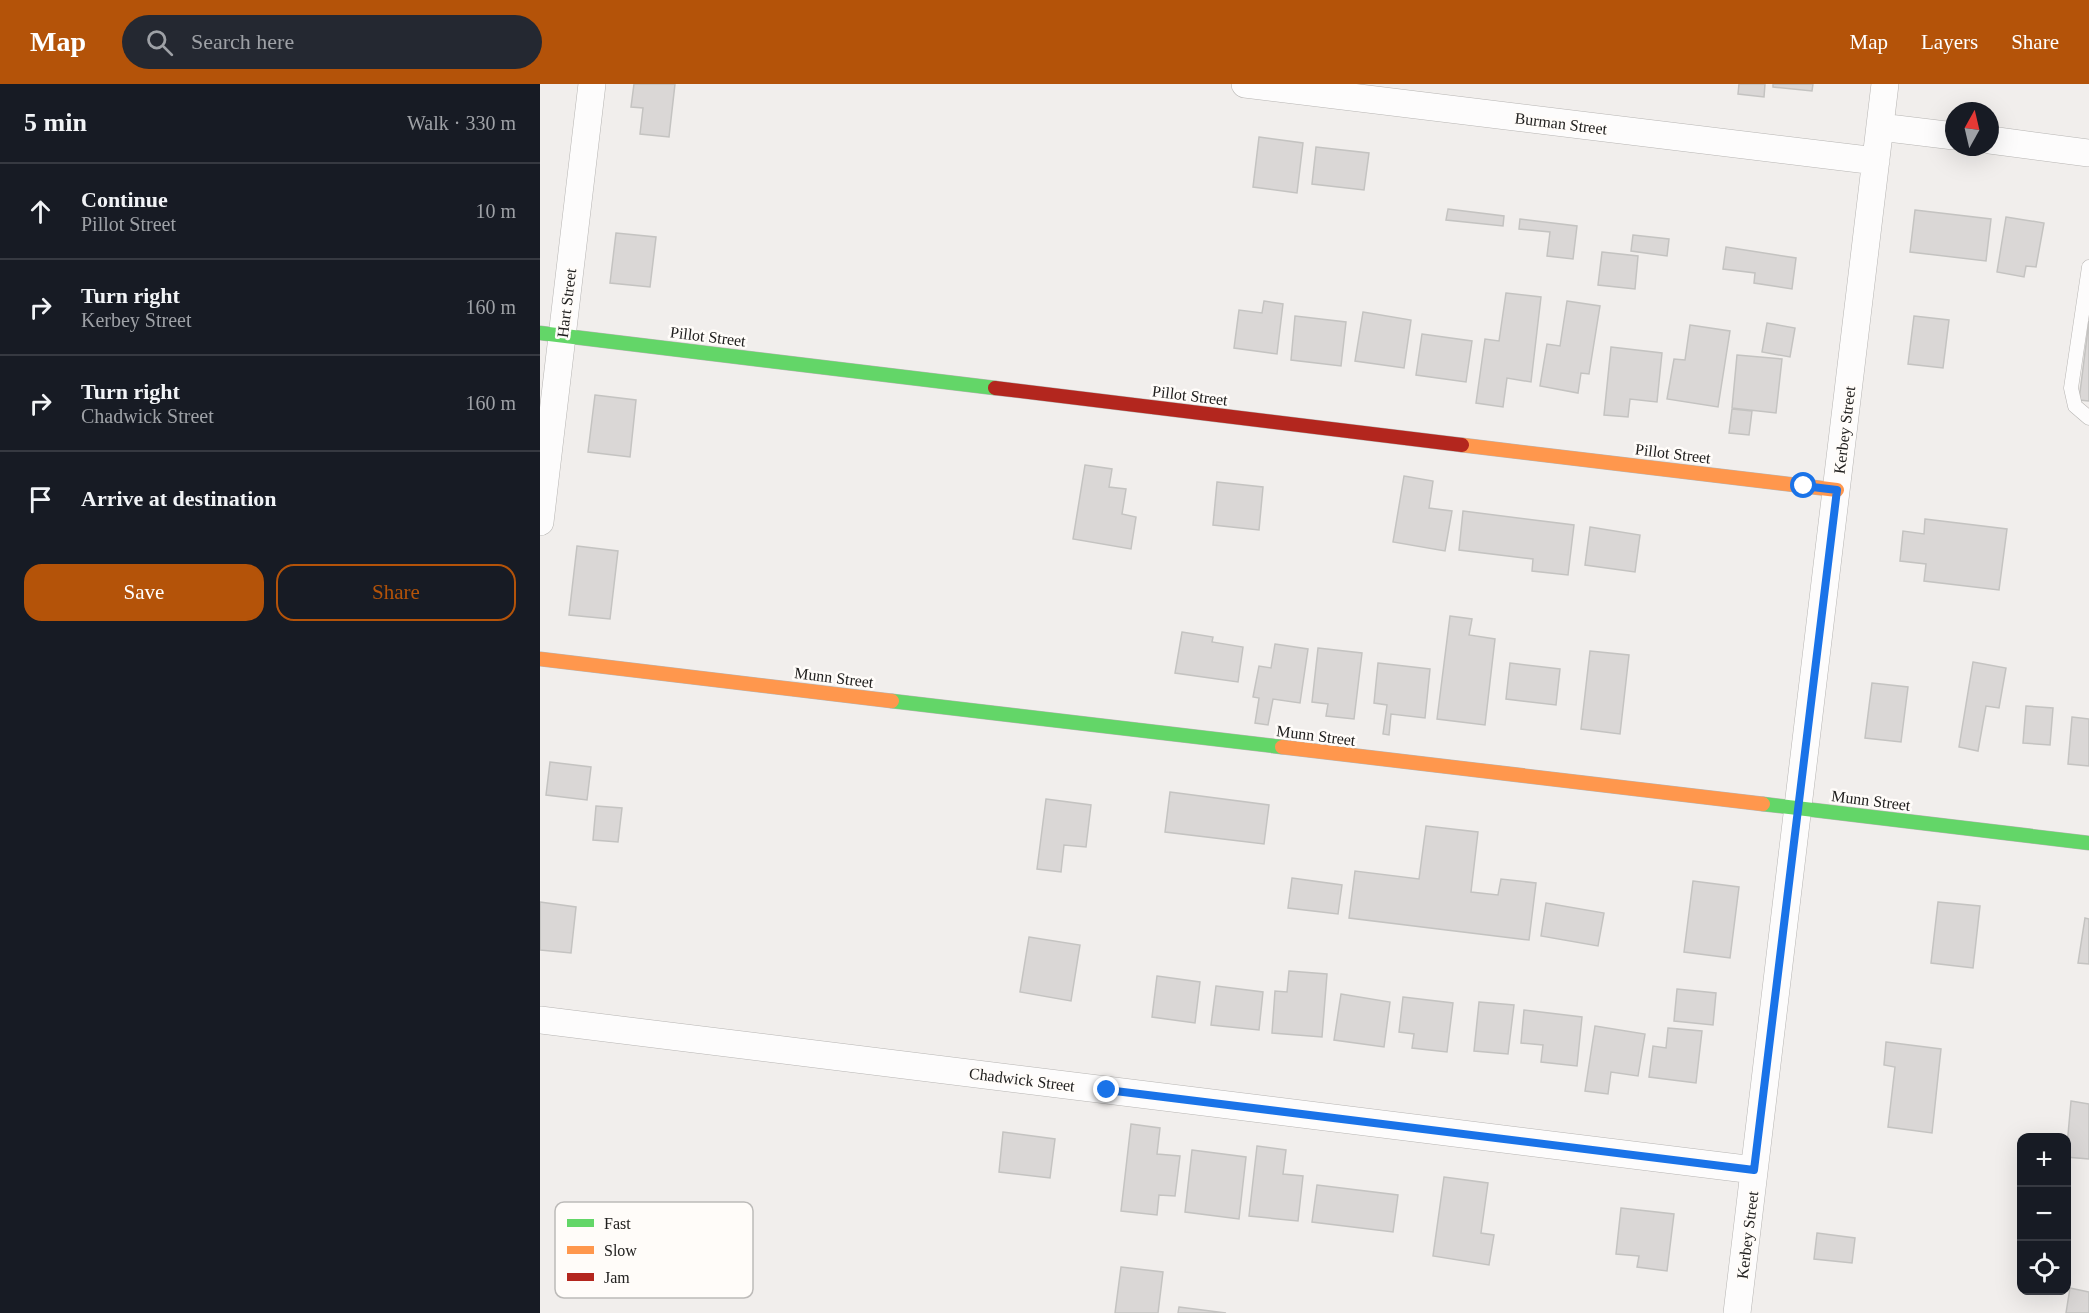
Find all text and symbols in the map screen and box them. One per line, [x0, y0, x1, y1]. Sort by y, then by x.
search box [122, 15, 542, 69]
text: Map [30, 26, 86, 57]
icon: search [143, 26, 176, 59]
text: Search here [191, 29, 294, 54]
text: Map [1850, 30, 1888, 54]
text: Layers [1921, 30, 1978, 54]
text: Share [2011, 30, 2059, 54]
north arrow [1945, 102, 1999, 156]
text: 5 min [24, 108, 87, 137]
street label: Burman Street [1514, 109, 1609, 138]
text: Walk · 330 m [407, 112, 516, 134]
text: Continue [81, 187, 168, 212]
icon: ahead [24, 195, 57, 228]
text: 10 m [475, 200, 516, 222]
text: Pillot Street [81, 213, 176, 235]
street label: Hart Street [554, 267, 579, 339]
text: Turn right [81, 283, 180, 308]
icon: right [24, 291, 57, 324]
text: 160 m [465, 296, 516, 318]
text: Kerbey Street [81, 309, 192, 331]
street label: Pillot Street [669, 323, 747, 350]
text: Turn right [81, 379, 180, 404]
street label: Pillot Street [1151, 382, 1229, 409]
street label: Kerbey Street [1831, 385, 1859, 475]
icon: right [24, 387, 57, 420]
text: 160 m [465, 392, 516, 414]
text: Chadwick Street [81, 405, 214, 427]
street label: Pillot Street [1634, 440, 1712, 467]
route start [1790, 472, 1816, 498]
icon: arrive [24, 483, 57, 516]
text: Arrive at destination [81, 486, 277, 511]
button: Save [24, 564, 264, 621]
button: Share [276, 564, 516, 621]
street label: Munn Street [793, 664, 875, 691]
street label: Munn Street [1275, 722, 1357, 749]
street label: Munn Street [1830, 787, 1912, 814]
street label: Chadwick Street [968, 1065, 1076, 1094]
route end [1093, 1076, 1119, 1102]
map controls [2017, 1133, 2071, 1295]
button: + [2017, 1133, 2071, 1187]
button: − [2017, 1187, 2071, 1241]
street label: Kerbey Street [1734, 1190, 1762, 1280]
legend [555, 1202, 753, 1298]
text: Fast [604, 1215, 631, 1232]
button: locate [2017, 1241, 2071, 1295]
text: Slow [604, 1242, 637, 1259]
text: Jam [604, 1269, 630, 1286]

